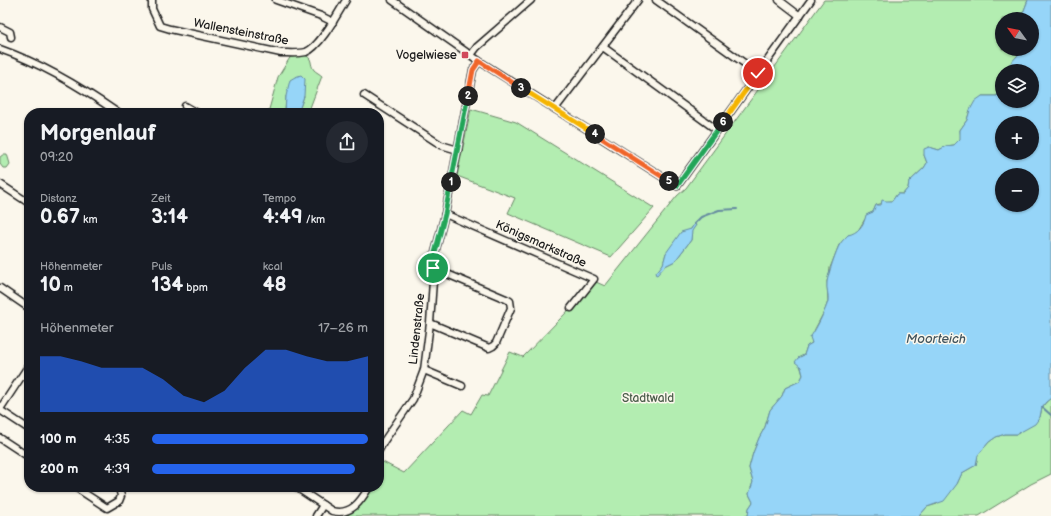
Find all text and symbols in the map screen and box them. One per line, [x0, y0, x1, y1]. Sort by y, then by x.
north arrow [995, 12, 1039, 56]
map controls [995, 12, 1039, 212]
street label: Wallensteinstraße [192, 15, 290, 49]
place label: Vogelwiese [396, 48, 457, 63]
marker: Vogelwiese [460, 50, 470, 60]
pin [741, 56, 775, 90]
icon: check [747, 62, 769, 84]
button: layers [995, 64, 1039, 108]
pin: 3 [511, 78, 531, 98]
text: 3 [518, 81, 524, 94]
pin: 2 [458, 86, 478, 106]
text: 2 [465, 89, 471, 102]
pin: 6 [713, 112, 733, 132]
text: 6 [720, 115, 726, 128]
button: + [995, 116, 1039, 160]
text: Morgenlauf [40, 120, 156, 147]
button: share [326, 121, 368, 163]
pin: 4 [585, 124, 605, 144]
text: 4 [592, 127, 598, 140]
text: 09:20 [40, 149, 73, 165]
button: − [995, 168, 1039, 212]
pin: 5 [659, 171, 679, 191]
pin: 1 [441, 172, 461, 192]
text: 5 [666, 174, 672, 187]
text: 1 [449, 175, 453, 188]
text: Distanz [40, 192, 77, 205]
text: Zeit [151, 192, 171, 205]
text: Tempo [263, 192, 296, 205]
text: 0.67 [40, 205, 80, 229]
text: 3:14 [151, 205, 188, 229]
text: 4:49 [263, 205, 303, 229]
text: km [80, 213, 98, 226]
text: /km [303, 213, 325, 226]
street label: Königsmarkstraße [493, 217, 589, 271]
pin [416, 251, 450, 285]
icon: arrive [422, 257, 444, 279]
text: Höhenmeter [40, 260, 102, 273]
text: Puls [151, 260, 172, 273]
text: kcal [263, 260, 282, 273]
text: 10 [40, 273, 61, 297]
text: 134 [151, 273, 183, 297]
text: 48 [263, 273, 286, 297]
text: m [61, 281, 73, 294]
text: bpm [183, 281, 208, 294]
street label: Lindenstraße [406, 293, 428, 365]
text: Höhenmeter [40, 320, 114, 336]
text: 17–26 m [318, 320, 368, 336]
water label: Moorteich [906, 331, 966, 347]
park label: Stadtwald [622, 391, 674, 406]
text: 100 m [40, 431, 76, 447]
text: 4:35 [104, 431, 130, 447]
text: 200 m [40, 461, 78, 477]
text: 4:39 [104, 461, 130, 477]

